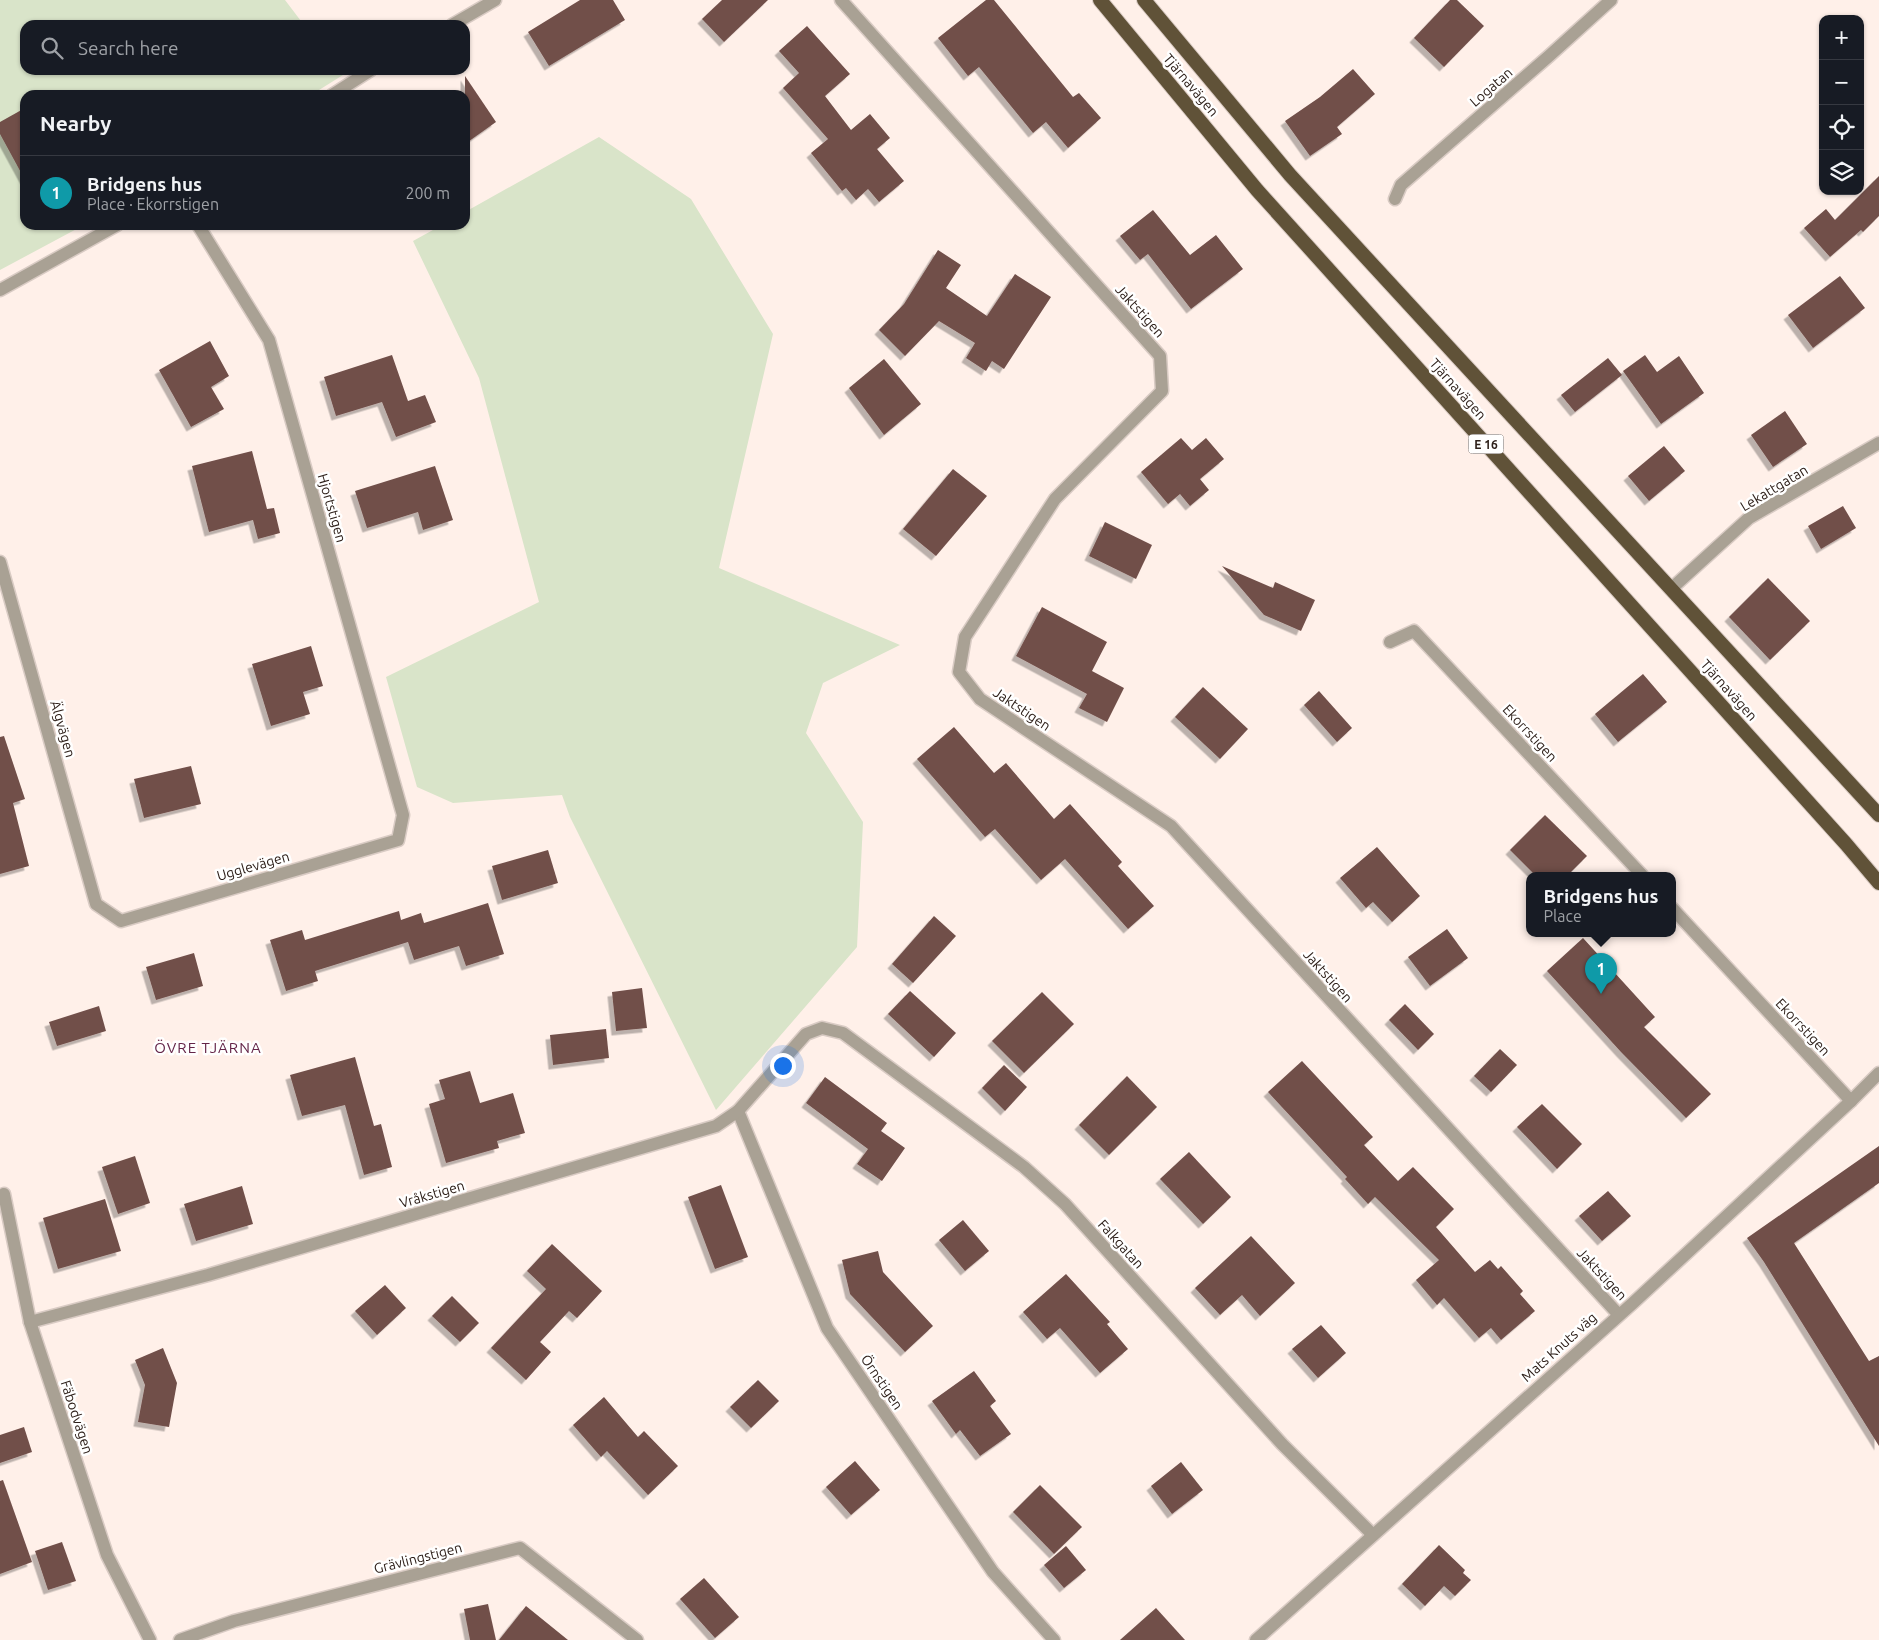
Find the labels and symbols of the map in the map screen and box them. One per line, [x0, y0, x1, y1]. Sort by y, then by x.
street label: Tjärnavägen [1160, 50, 1222, 120]
street label: Logatan [1466, 64, 1516, 110]
street label: Jaktstigen [1112, 281, 1168, 341]
street label: Tjärnavägen [1426, 355, 1490, 423]
road number: E 16 [1468, 434, 1504, 454]
street label: Lekattgatan [1737, 462, 1811, 514]
street label: Hjortstigen [315, 472, 349, 544]
street label: Tjärnavägen [1697, 656, 1761, 724]
street label: Jaktstigen [990, 684, 1054, 734]
street label: Älgvägen [47, 699, 79, 759]
street label: Ekorrstigen [1500, 701, 1560, 765]
street label: Ugglevägen [215, 848, 291, 884]
street label: Jaktstigen [1300, 946, 1356, 1006]
pin: 1 [1585, 953, 1617, 994]
street label: Ekorrstigen [1773, 995, 1833, 1059]
district label: ÖVRE TJÄRNA [154, 1039, 262, 1056]
your location [770, 1053, 796, 1079]
street label: Vråkstigen [398, 1177, 466, 1211]
street label: Falkgatan [1095, 1216, 1147, 1272]
street label: Jaktstigen [1574, 1245, 1630, 1303]
street label: Mats Knuts väg [1518, 1309, 1600, 1385]
street label: Örnstigen [858, 1351, 907, 1413]
street label: Fäbodvägen [58, 1378, 96, 1456]
street label: Grävlingstigen [372, 1539, 464, 1577]

